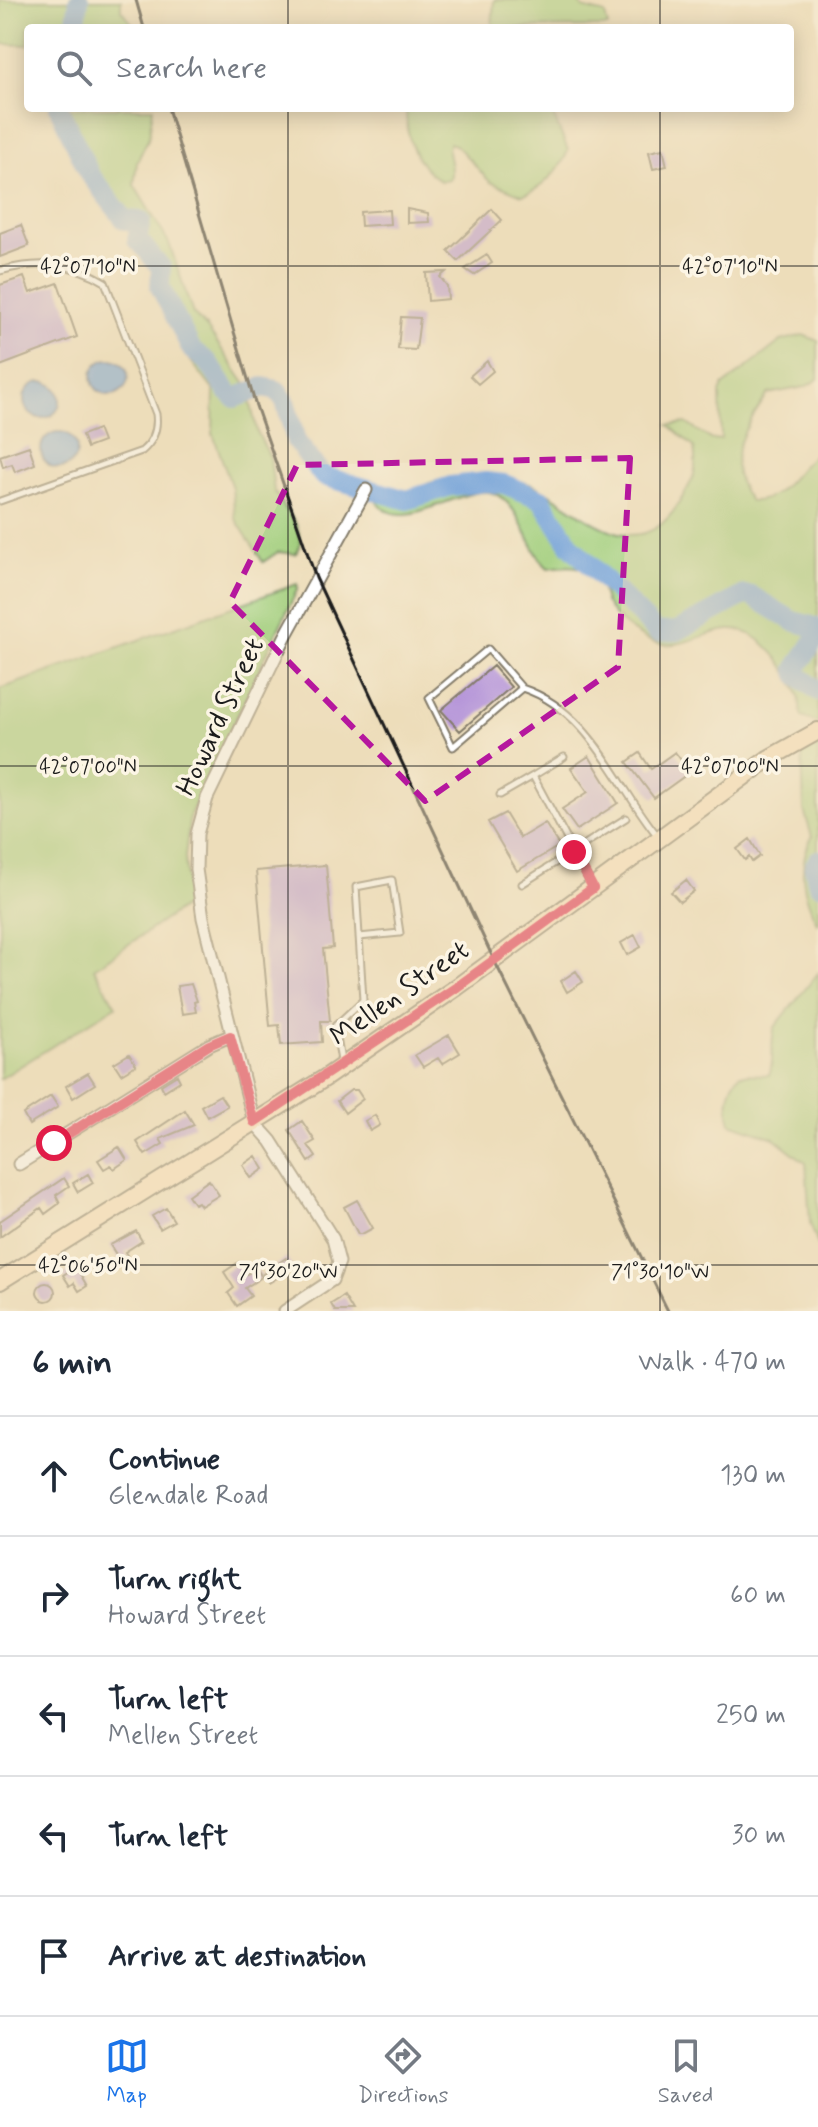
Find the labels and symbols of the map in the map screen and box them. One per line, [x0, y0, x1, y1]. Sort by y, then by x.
text: 42°07'10"N [40, 254, 136, 281]
text: 42°07'10"N [682, 254, 778, 281]
street label: Howard Street [168, 632, 274, 802]
text: 42°07'00"N [39, 754, 137, 781]
text: 42°07'00"N [681, 754, 779, 781]
route end [556, 834, 592, 870]
street label: Mellen Street [323, 932, 477, 1056]
route start [36, 1125, 72, 1161]
text: 42°06'50"N [38, 1253, 138, 1280]
text: 71°30'20"W [239, 1259, 337, 1286]
text: 71°30'10"W [611, 1259, 709, 1286]

